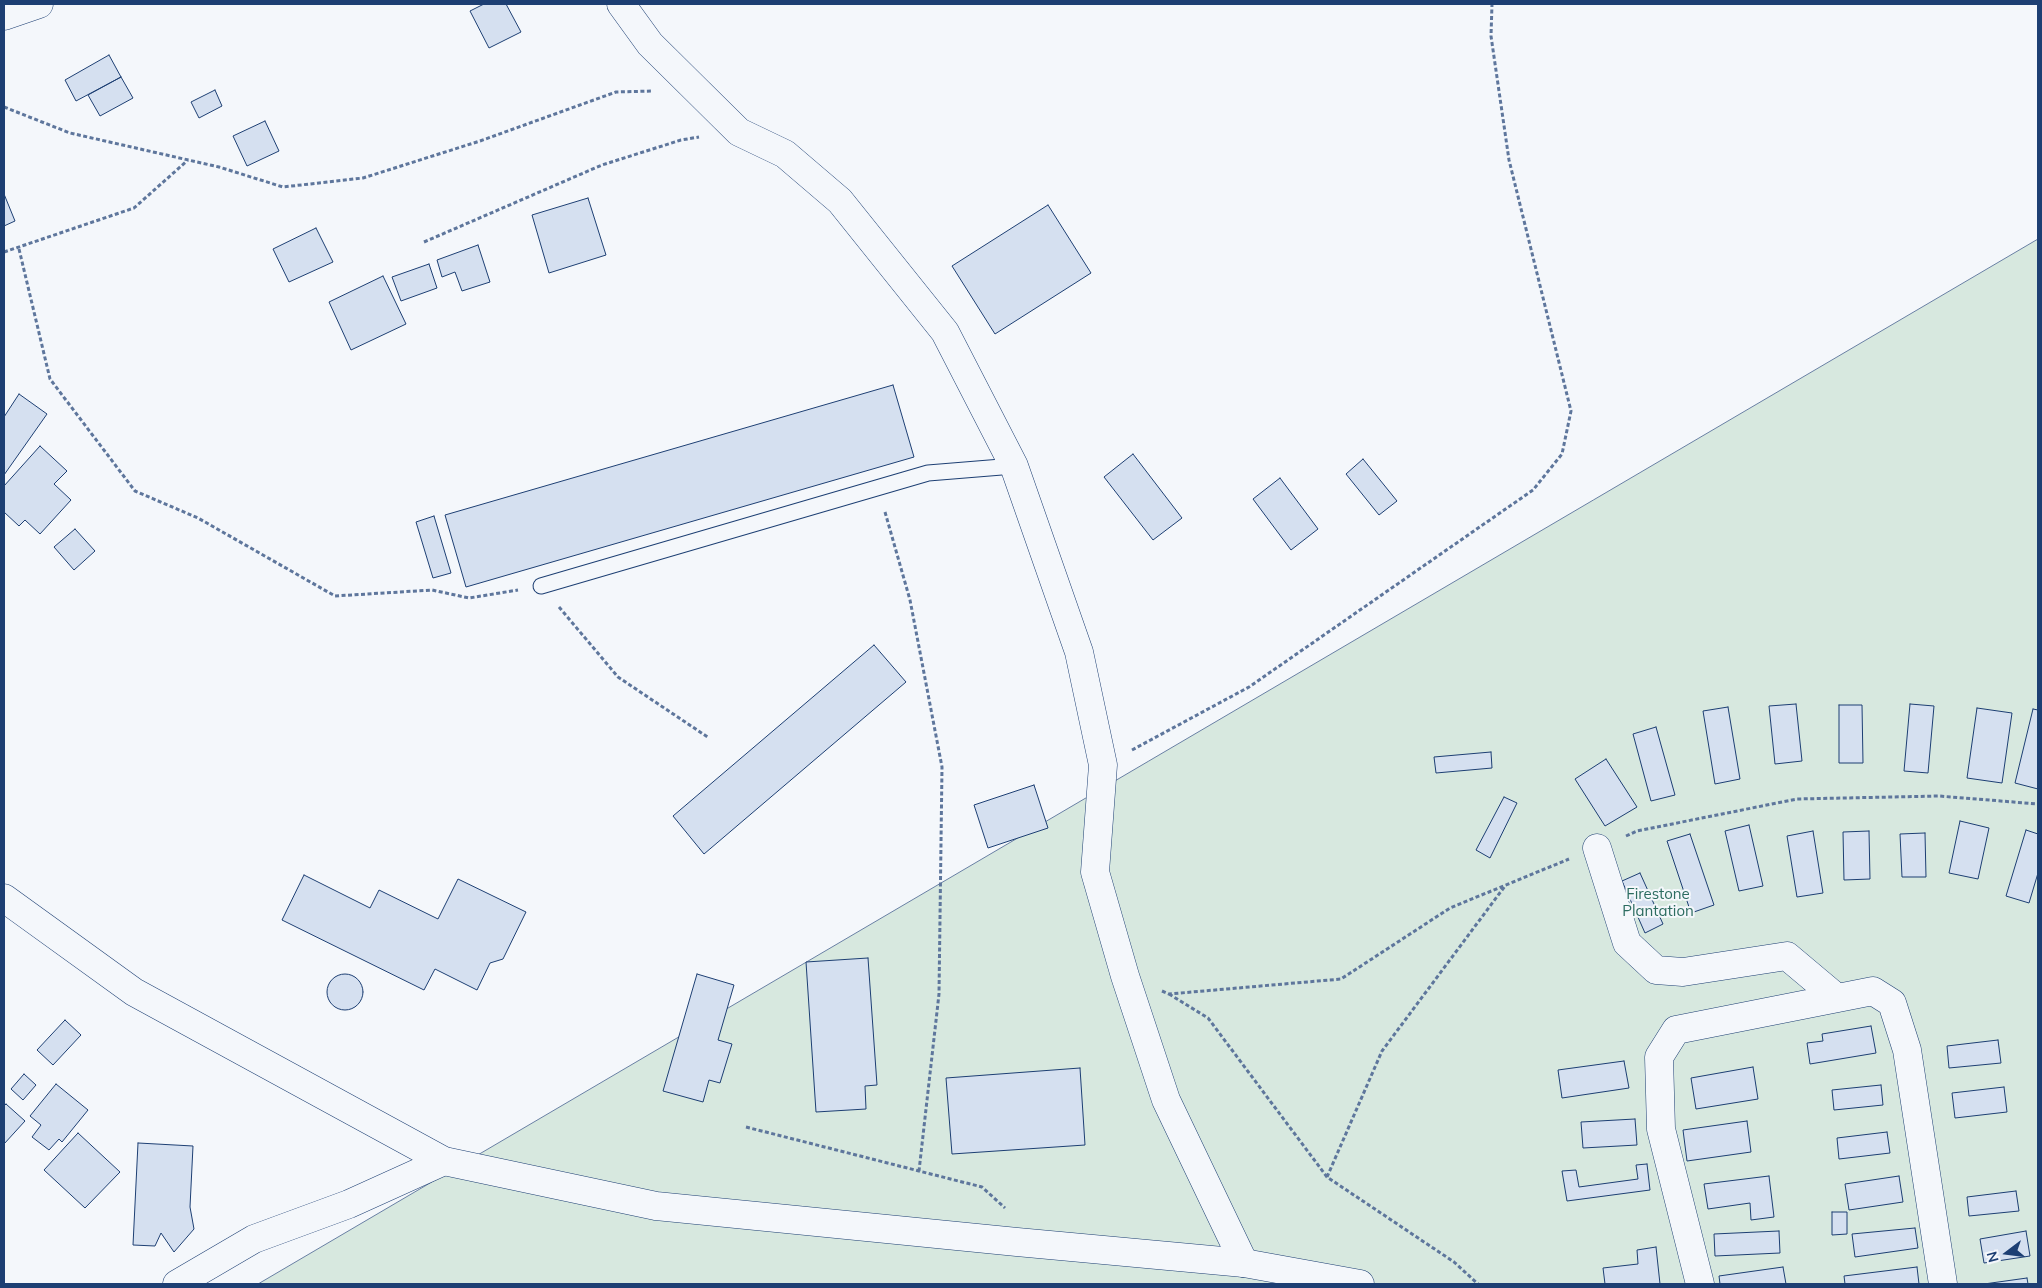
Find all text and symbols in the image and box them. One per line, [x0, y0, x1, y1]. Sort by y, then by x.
park label: Firestone Plantation [1622, 885, 1694, 920]
north arrow [1982, 1228, 2032, 1278]
text: N [1982, 1249, 2003, 1264]

